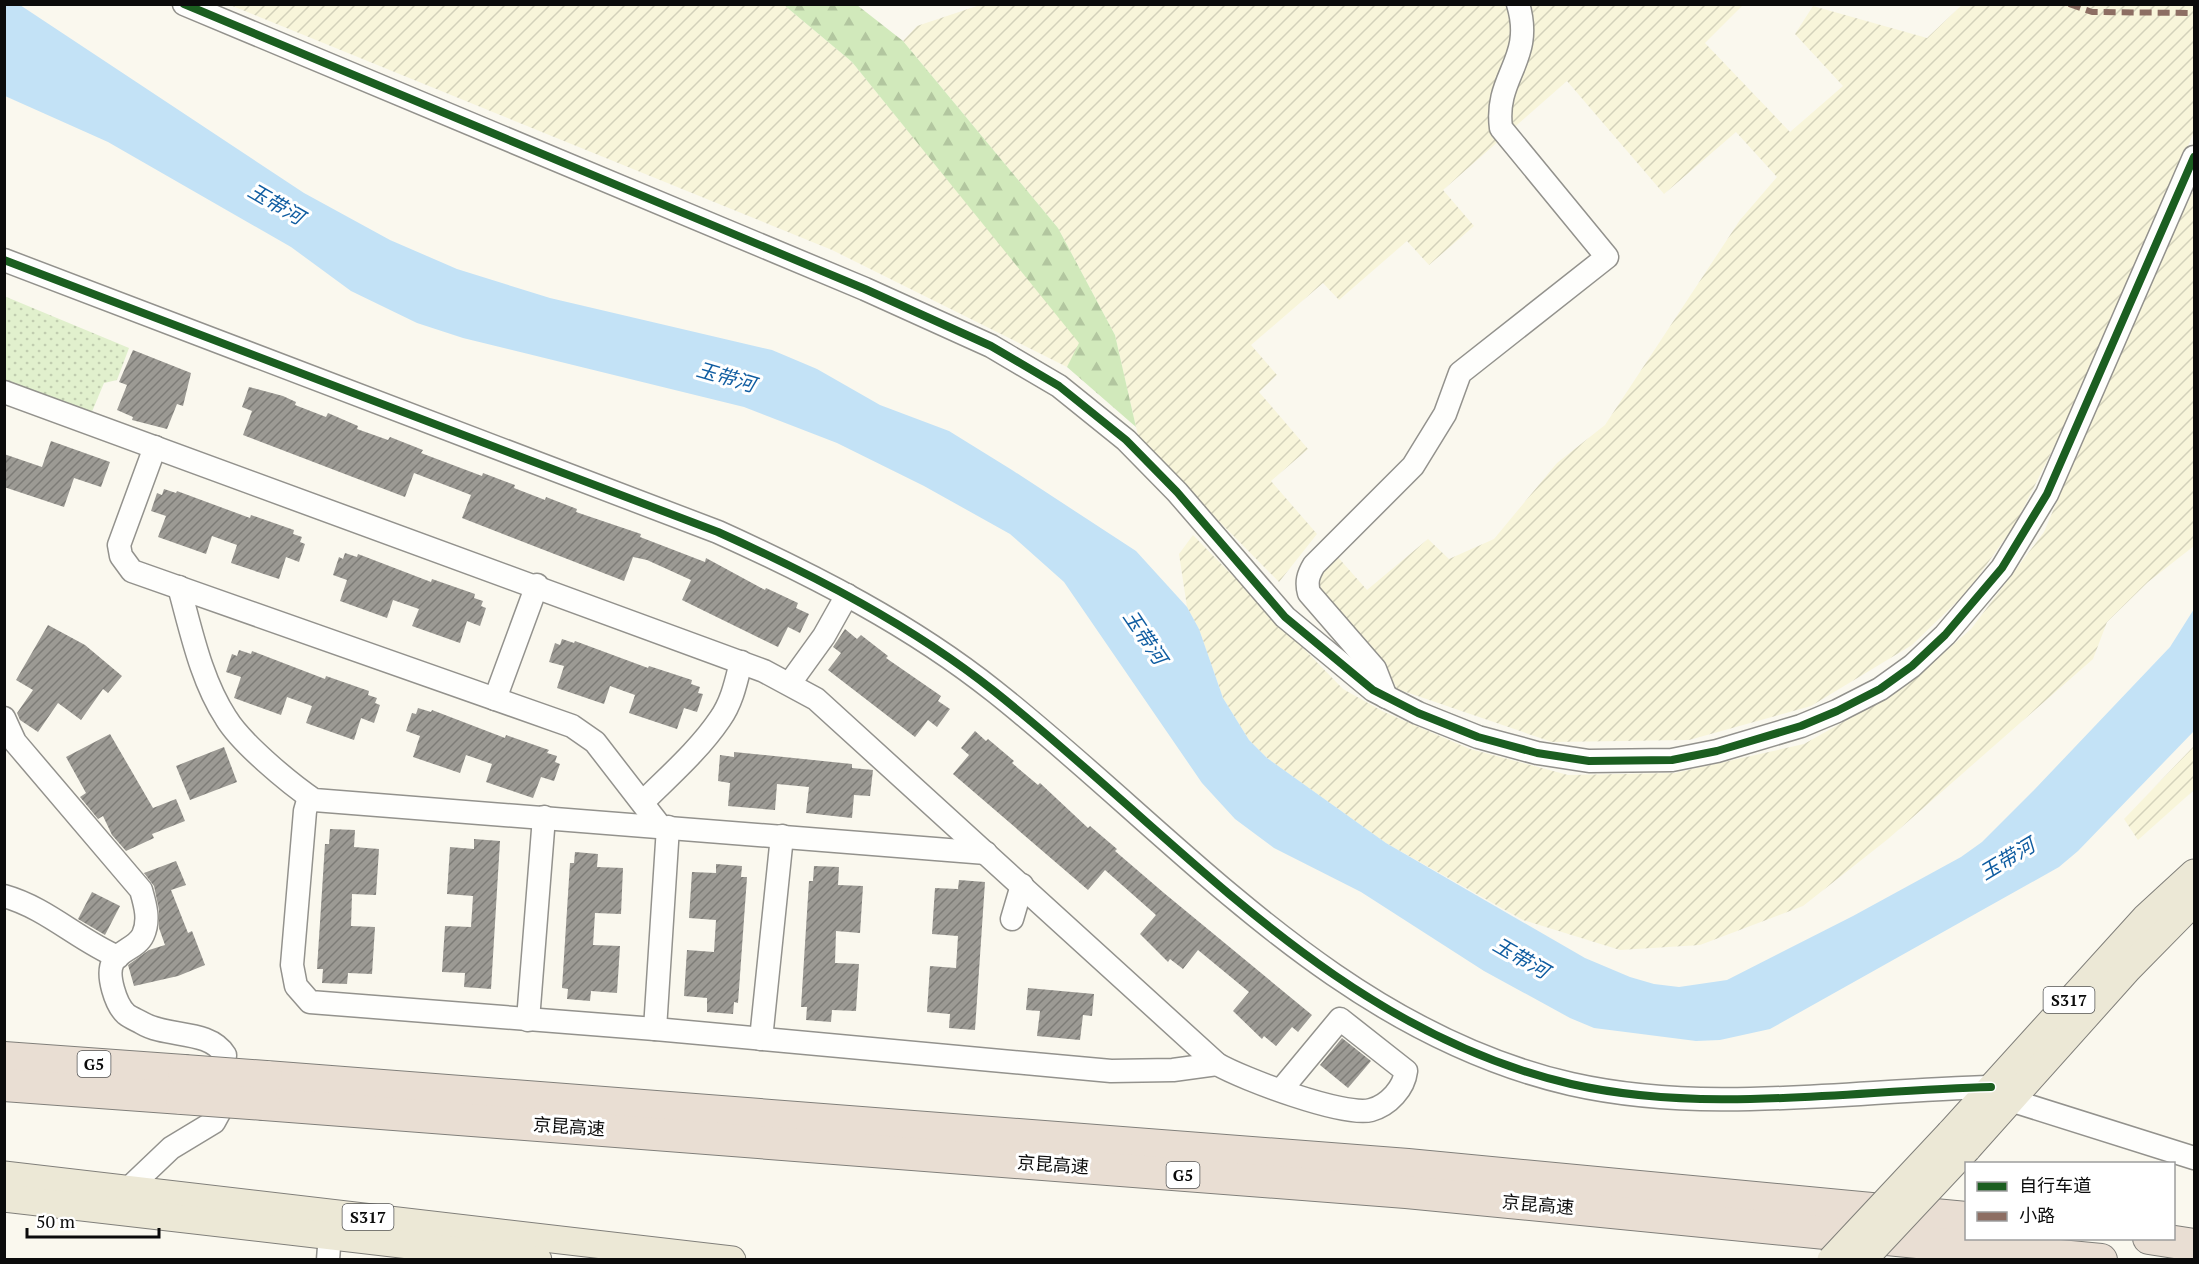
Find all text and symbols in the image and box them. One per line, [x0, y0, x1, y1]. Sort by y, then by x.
water label: 玉带河 [244, 177, 312, 232]
water label: 玉带河 [694, 355, 763, 399]
water label: 玉带河 [1117, 604, 1176, 672]
water label: 玉带河 [1974, 829, 2043, 886]
water label: 玉带河 [1489, 931, 1557, 986]
road number: S317 [2044, 987, 2094, 1013]
road number: G5 [78, 1051, 110, 1077]
street label: 京昆高速 [532, 1112, 606, 1140]
street label: 京昆高速 [1016, 1150, 1090, 1178]
road number: G5 [1166, 1162, 1200, 1188]
legend [1965, 1162, 2175, 1240]
text: 自行车道 [2019, 1173, 2091, 1197]
street label: 京昆高速 [1501, 1189, 1575, 1219]
scale bar [27, 1201, 159, 1239]
text: 小路 [2019, 1203, 2055, 1227]
road number: S317 [342, 1204, 394, 1230]
text: 50 m [36, 1209, 76, 1233]

